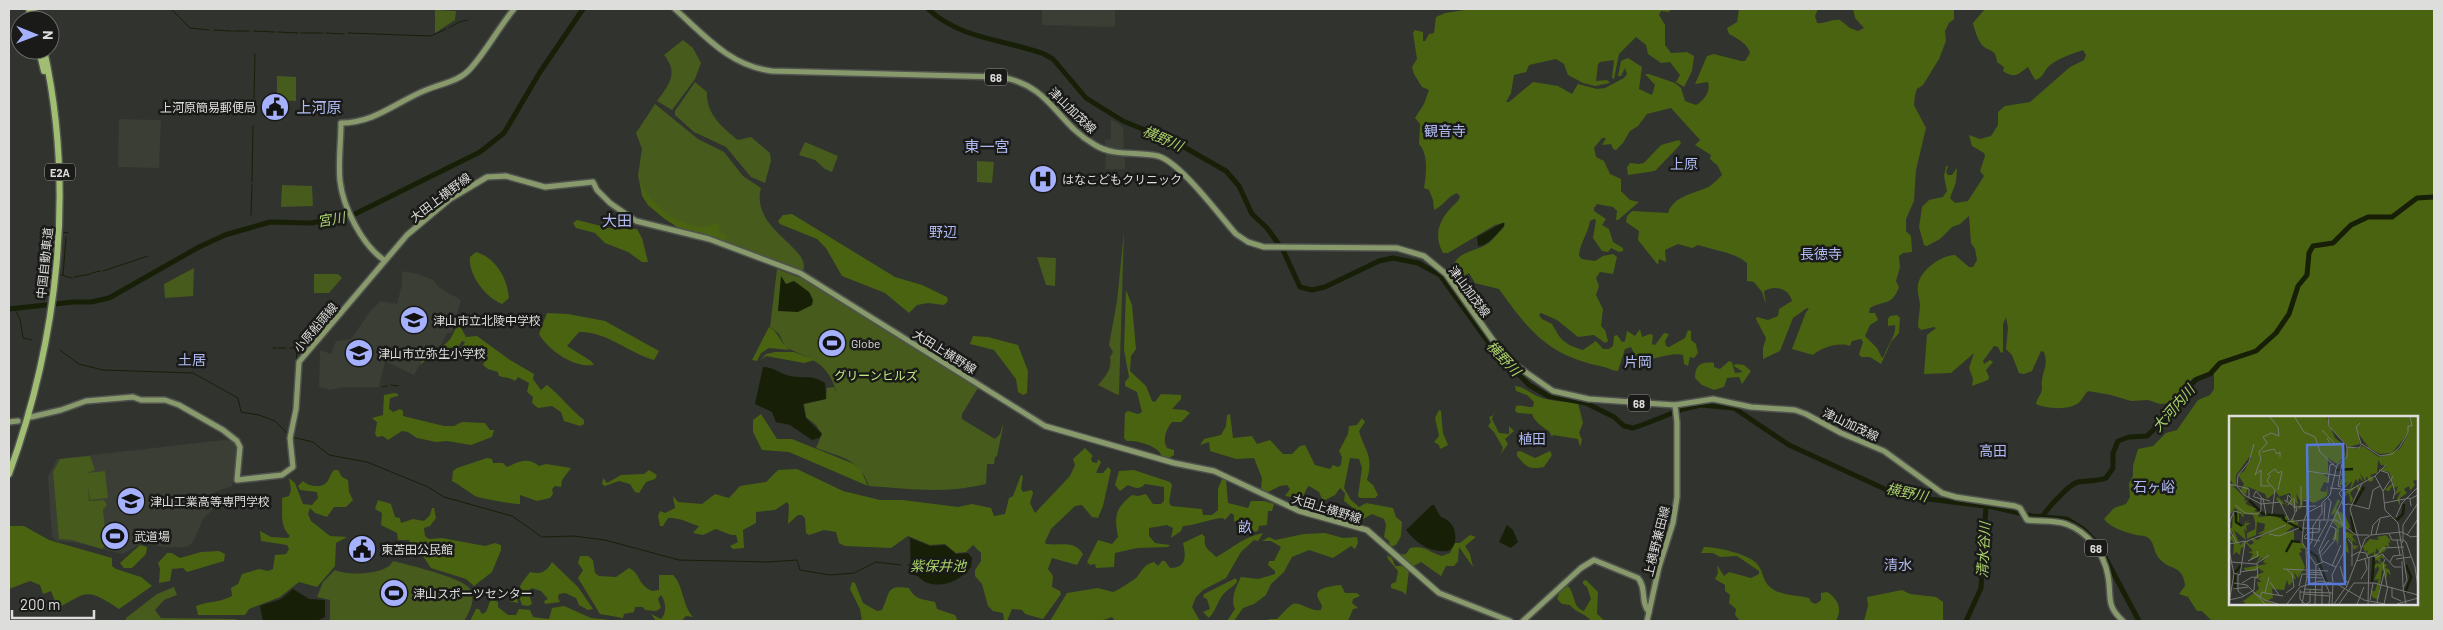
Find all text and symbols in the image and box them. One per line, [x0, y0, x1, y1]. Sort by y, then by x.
north arrow [10, 10, 60, 60]
text: N [40, 30, 57, 40]
road number: 68 [985, 68, 1007, 86]
street label: 津山加茂線 [1047, 84, 1099, 136]
public building icon: 上河原簡易郵便局 [260, 92, 290, 122]
district label: 上河原 [296, 98, 342, 116]
place label: 上河原簡易郵便局 [160, 100, 256, 114]
water label: 横野川 [1140, 122, 1187, 155]
district label: 観音寺 [1424, 122, 1466, 139]
district label: 東一宮 [964, 137, 1010, 155]
district label: 上原 [1670, 155, 1698, 172]
road number: E2A [45, 163, 75, 180]
hospital icon: はなこどもクリニック [1028, 164, 1058, 194]
street label: 大田上横野線 [407, 170, 473, 224]
place label: はなこどもクリニック [1062, 172, 1182, 186]
water label: 宮川 [316, 208, 348, 230]
district label: 大田 [602, 211, 632, 229]
district label: 野辺 [929, 223, 957, 240]
street label: 中国自動車道 [33, 226, 55, 300]
district label: 長徳寺 [1800, 245, 1842, 262]
street label: 津山加茂線 [1446, 263, 1494, 319]
street label: 小原船頭線 [290, 300, 340, 354]
school or university icon: 津山市立北陵中学校 [399, 305, 429, 335]
place label: 津山市立北陵中学校 [433, 313, 541, 327]
street label: 大田上横野線 [911, 326, 979, 376]
sports icon: Globe [817, 328, 847, 358]
place label: Globe [851, 336, 881, 350]
water label: 横野川 [1483, 337, 1526, 381]
school or university icon: 津山市立弥生小学校 [344, 338, 374, 368]
place label: 津山市立弥生小学校 [378, 346, 486, 360]
district label: 土居 [178, 351, 206, 368]
district label: 片岡 [1624, 353, 1652, 370]
park label: グリーンヒルズ [834, 368, 918, 382]
water label: 大河内川 [2148, 380, 2199, 435]
road number: 68 [1628, 394, 1650, 412]
street label: 津山加茂線 [1821, 405, 1881, 443]
inset map [2229, 416, 2418, 605]
district label: 植田 [1518, 430, 1546, 447]
district label: 高田 [1979, 442, 2007, 459]
district label: 石ヶ峪 [2133, 478, 2175, 495]
water label: 横野川 [1885, 479, 1931, 505]
school or university icon: 津山工業高等専門学校 [116, 486, 146, 516]
street label: 大田上横野線 [1291, 491, 1363, 525]
place label: 津山工業高等専門学校 [150, 494, 270, 508]
street label: 上横野兼田線 [1640, 504, 1672, 578]
district label: 畝 [1238, 518, 1252, 535]
water label: 清水谷川 [1973, 520, 1993, 578]
sports icon: 武道場 [100, 521, 130, 551]
place label: 武道場 [134, 529, 170, 543]
public building icon: 東苫田公民館 [347, 534, 377, 564]
road number: 68 [2085, 540, 2107, 556]
place label: 東苫田公民館 [381, 542, 453, 556]
district label: 清水 [1884, 556, 1912, 573]
water label: 紫保井池 [910, 557, 968, 574]
sports icon: 津山スポーツセンター [379, 578, 409, 608]
place label: 津山スポーツセンター [413, 586, 533, 600]
scale bar [12, 588, 95, 620]
text: 200 m [20, 595, 60, 613]

